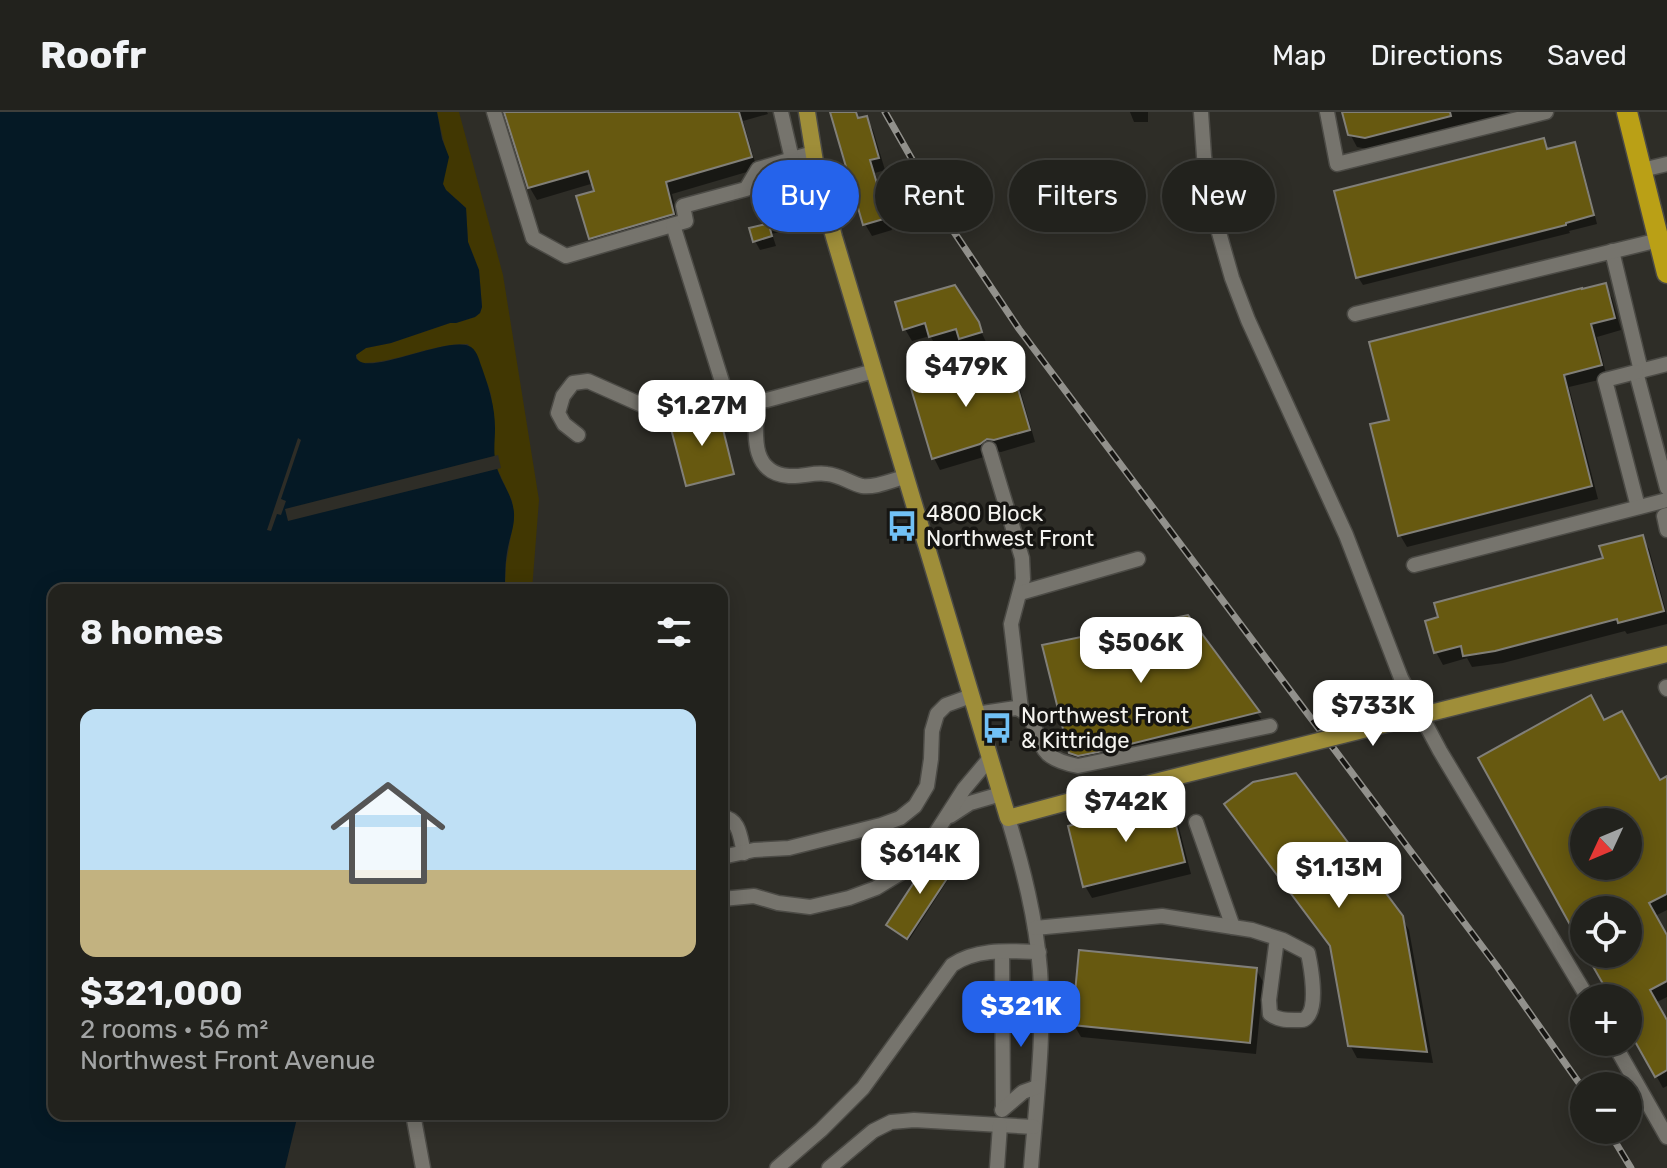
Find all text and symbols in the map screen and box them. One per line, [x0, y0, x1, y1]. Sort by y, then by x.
text: Roofr [40, 32, 146, 78]
text: Map [1272, 39, 1326, 72]
text: Directions [1370, 39, 1503, 72]
text: Saved [1547, 39, 1627, 72]
chip: Buy [752, 160, 859, 232]
chip: Rent [875, 160, 993, 232]
chip: Filters [1009, 160, 1146, 232]
chip: New [1162, 160, 1275, 232]
pin: $479K [910, 341, 1022, 409]
text: $479K [924, 351, 1008, 382]
pin: $1.27M [637, 380, 767, 448]
text: $1.27M [656, 390, 748, 421]
place label: 4800 Block Northwest Front [926, 500, 1094, 552]
bus stop icon: 4800 Block Northwest Front [885, 509, 919, 543]
icon: filters [652, 610, 696, 654]
text: 8 homes [80, 612, 223, 653]
pin: $506K [1085, 617, 1197, 685]
text: $506K [1098, 627, 1184, 658]
pin: $733K [1317, 680, 1429, 748]
text: $733K [1331, 690, 1415, 721]
place label: Northwest Front & Kittridge [1021, 702, 1189, 754]
bus stop icon: Northwest Front & Kittridge [980, 711, 1014, 745]
icon: home [316, 761, 460, 905]
pin: $742K [1070, 776, 1182, 844]
text: $742K [1084, 786, 1168, 817]
north arrow [1570, 808, 1642, 880]
map controls [1570, 808, 1642, 1144]
pin: $614K [864, 828, 976, 896]
text: $614K [879, 838, 961, 869]
pin: $1.13M [1274, 842, 1404, 910]
text: $1.13M [1295, 852, 1383, 883]
button: locate [1570, 896, 1642, 968]
text: $321,000 [80, 973, 243, 1014]
pin: $321K [965, 981, 1077, 1049]
button: + [1570, 984, 1642, 1056]
text: $321K [980, 991, 1062, 1022]
text: 2 rooms · 56 m² [80, 1014, 268, 1045]
text: Northwest Front Avenue [80, 1045, 375, 1076]
button: − [1570, 1072, 1642, 1144]

